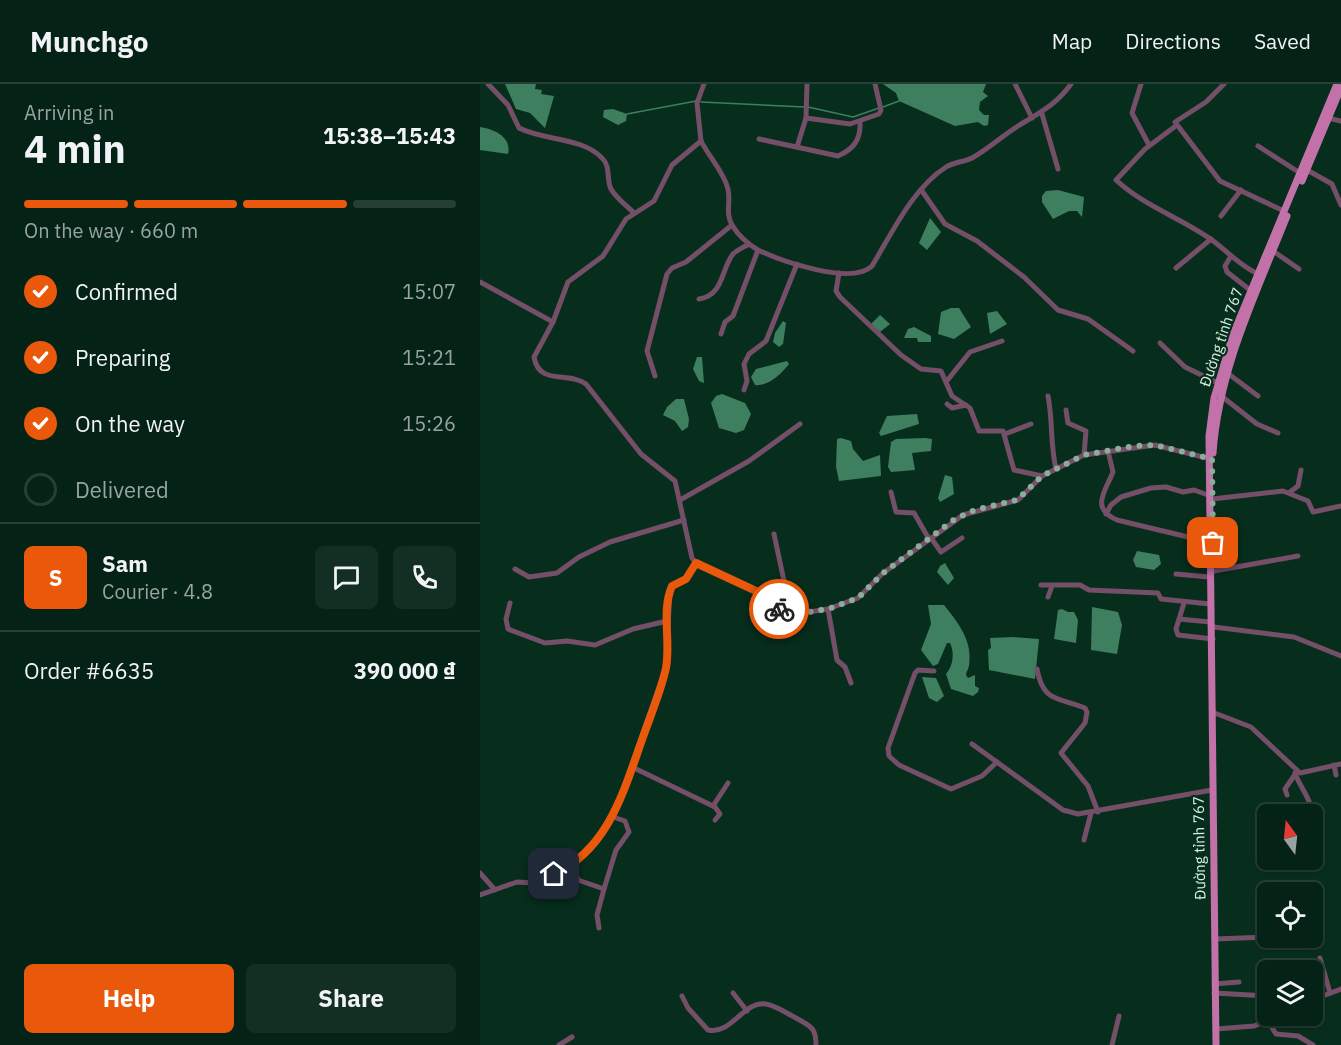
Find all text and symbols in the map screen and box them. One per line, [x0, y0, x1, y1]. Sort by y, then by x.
text: Munchgo [30, 23, 149, 60]
text: Map [1052, 27, 1092, 55]
text: Directions [1125, 27, 1221, 55]
text: Saved [1254, 27, 1311, 55]
text: Arriving in [24, 99, 114, 126]
text: 15:38–15:43 [323, 121, 456, 150]
text: 4 min [24, 123, 126, 174]
text: On the way · 660 m [24, 217, 198, 244]
icon: check [24, 275, 57, 308]
text: Confirmed [75, 277, 178, 306]
text: 15:07 [402, 278, 456, 305]
street label: Đường tỉnh 767 [1195, 285, 1247, 389]
icon: check [24, 341, 57, 374]
text: Preparing [75, 343, 170, 372]
text: 15:21 [402, 344, 456, 371]
icon: check [24, 407, 57, 440]
text: On the way [75, 409, 185, 438]
text: 15:26 [402, 410, 456, 437]
text: Delivered [75, 475, 169, 504]
pin [1187, 517, 1238, 568]
icon: bag [1196, 526, 1229, 559]
button: chat [315, 546, 378, 609]
button: phone [393, 546, 456, 609]
text: Sam [102, 549, 148, 578]
text: S [49, 563, 62, 592]
text: Courier · 4.8 [102, 578, 213, 605]
courier [749, 579, 809, 639]
icon: bike [763, 593, 796, 626]
text: Order #6635 [24, 656, 154, 685]
text: 390 000 ₫ [354, 656, 456, 685]
street label: Đường tỉnh 767 [1189, 796, 1209, 900]
north arrow [1257, 804, 1323, 870]
map controls [1257, 804, 1323, 1026]
pin [528, 848, 579, 899]
icon: home [537, 857, 570, 890]
button: locate [1257, 882, 1323, 948]
button: layers [1257, 960, 1323, 1026]
button: Help [24, 964, 234, 1033]
button: Share [246, 964, 456, 1033]

